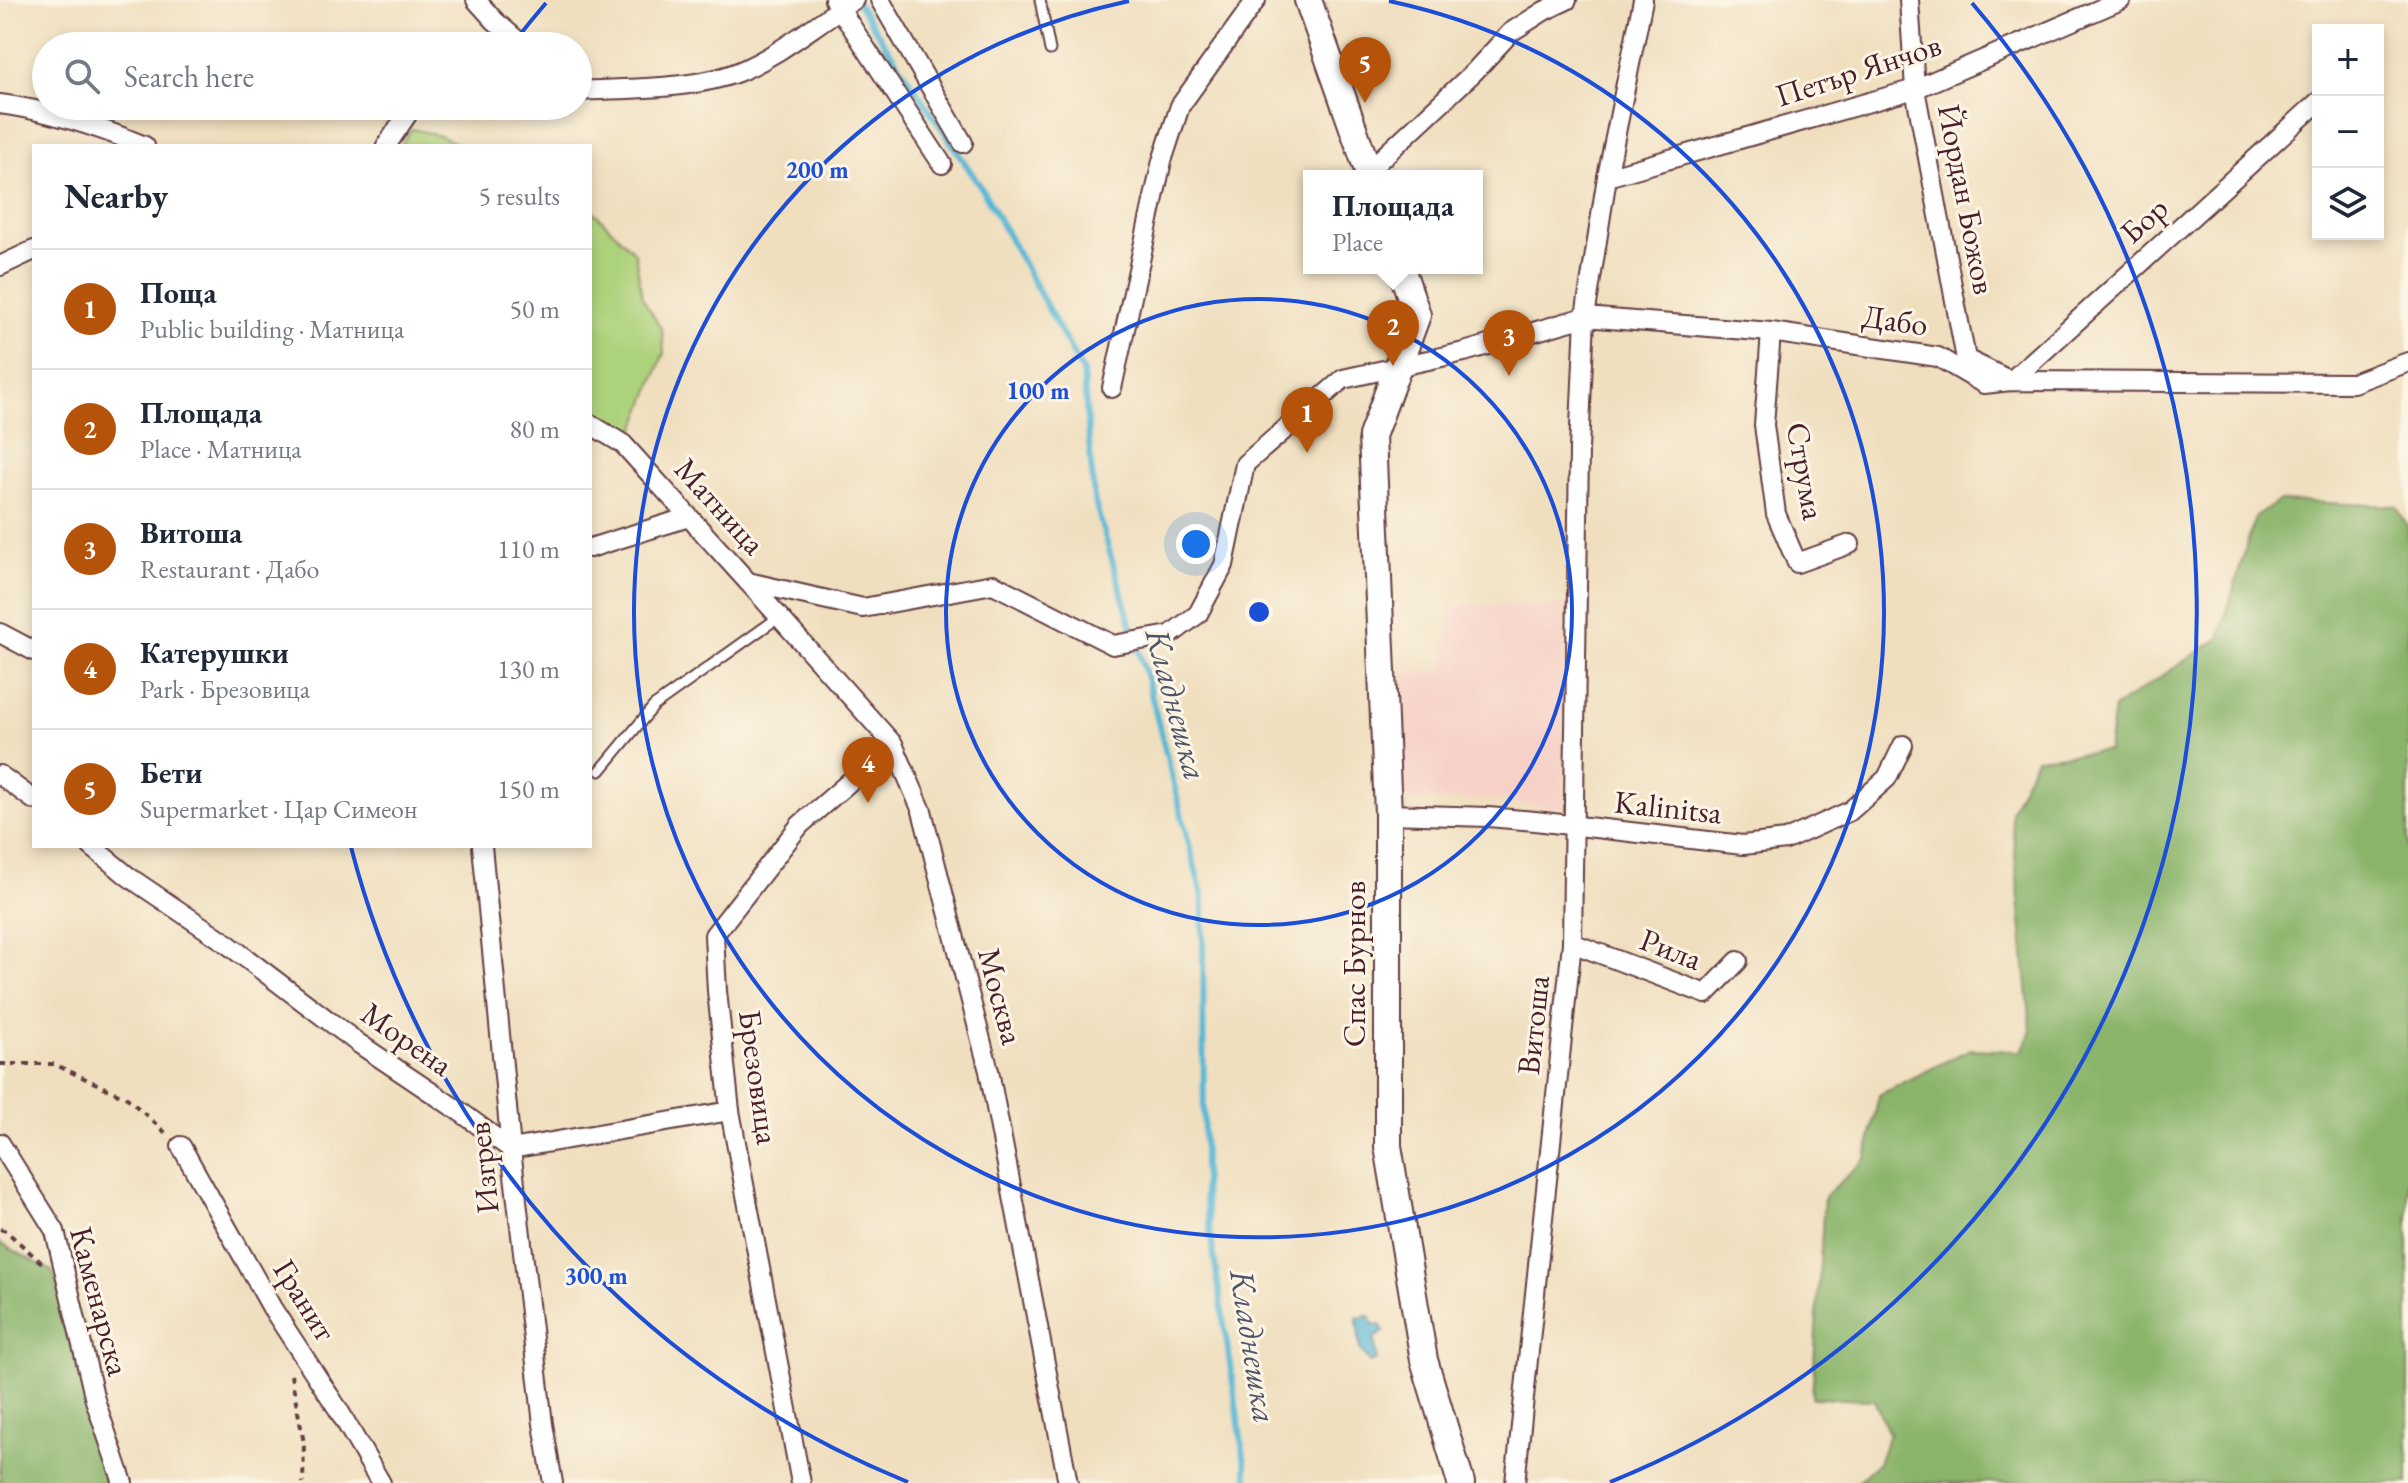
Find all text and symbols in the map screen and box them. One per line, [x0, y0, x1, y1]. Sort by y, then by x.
street label: Петър Янчов [1770, 23, 1946, 117]
map controls [2312, 24, 2384, 240]
button: + [2312, 24, 2384, 96]
search box [32, 32, 592, 120]
pin: 5 [1339, 37, 1391, 103]
icon: search [60, 54, 104, 98]
text: Search here [124, 57, 254, 96]
button: − [2312, 96, 2384, 168]
street label: Йордан Божов [1928, 100, 2006, 298]
text: 200 m [785, 154, 849, 185]
button: layers [2312, 168, 2384, 240]
popup [1303, 170, 1483, 274]
text: Nearby [64, 174, 168, 218]
text: 5 results [479, 179, 560, 213]
text: Площада [1332, 186, 1454, 225]
street label: Бор [2111, 187, 2177, 253]
text: Place [1332, 225, 1383, 259]
text: Поща [140, 273, 217, 312]
text: 1 [83, 292, 97, 326]
text: 50 m [510, 292, 560, 326]
street label: Дабо [1859, 295, 1931, 345]
pin: 2 [1367, 300, 1419, 366]
pin: 3 [1483, 310, 1535, 376]
text: Public building · Матница [140, 312, 404, 346]
text: 100 m [1006, 375, 1070, 406]
pin: 1 [1281, 387, 1333, 453]
text: Площада [140, 393, 262, 432]
text: 2 [83, 412, 97, 446]
text: 80 m [510, 412, 560, 446]
street label: Струма [1777, 419, 1835, 523]
text: Place · Матница [140, 432, 302, 466]
street label: Матница [665, 449, 775, 564]
text: Витоша [140, 513, 242, 552]
your location [1176, 524, 1216, 564]
text: 3 [83, 532, 97, 566]
text: 110 m [497, 532, 560, 566]
text: Restaurant · Дабо [140, 552, 319, 586]
centre of rings [1245, 598, 1273, 626]
water label: Кладнешка [1135, 622, 1218, 785]
text: Катерушки [140, 633, 289, 672]
text: 4 [83, 652, 97, 686]
text: 130 m [497, 652, 560, 686]
text: Park · Брезовица [140, 672, 310, 706]
pin: 4 [842, 737, 894, 803]
text: Бети [140, 753, 203, 792]
text: 5 [83, 772, 97, 806]
text: 150 m [497, 772, 560, 806]
street label: Kalinitsa [1612, 780, 1724, 834]
text: Supermarket · Цар Симеон [140, 792, 418, 826]
street label: Спас Бурнов [1333, 881, 1375, 1047]
street label: Рила [1634, 918, 1708, 980]
street label: Москва [968, 943, 1034, 1049]
street label: Витоша [1507, 973, 1559, 1077]
street label: Морена [353, 992, 461, 1086]
street label: Брезовица [729, 1007, 789, 1147]
street label: Изгрев [457, 1120, 509, 1216]
street label: Каменарска [60, 1222, 140, 1380]
street label: Гранит [264, 1251, 346, 1349]
text: 300 m [564, 1260, 628, 1291]
water label: Кладнешка [1220, 1265, 1288, 1426]

